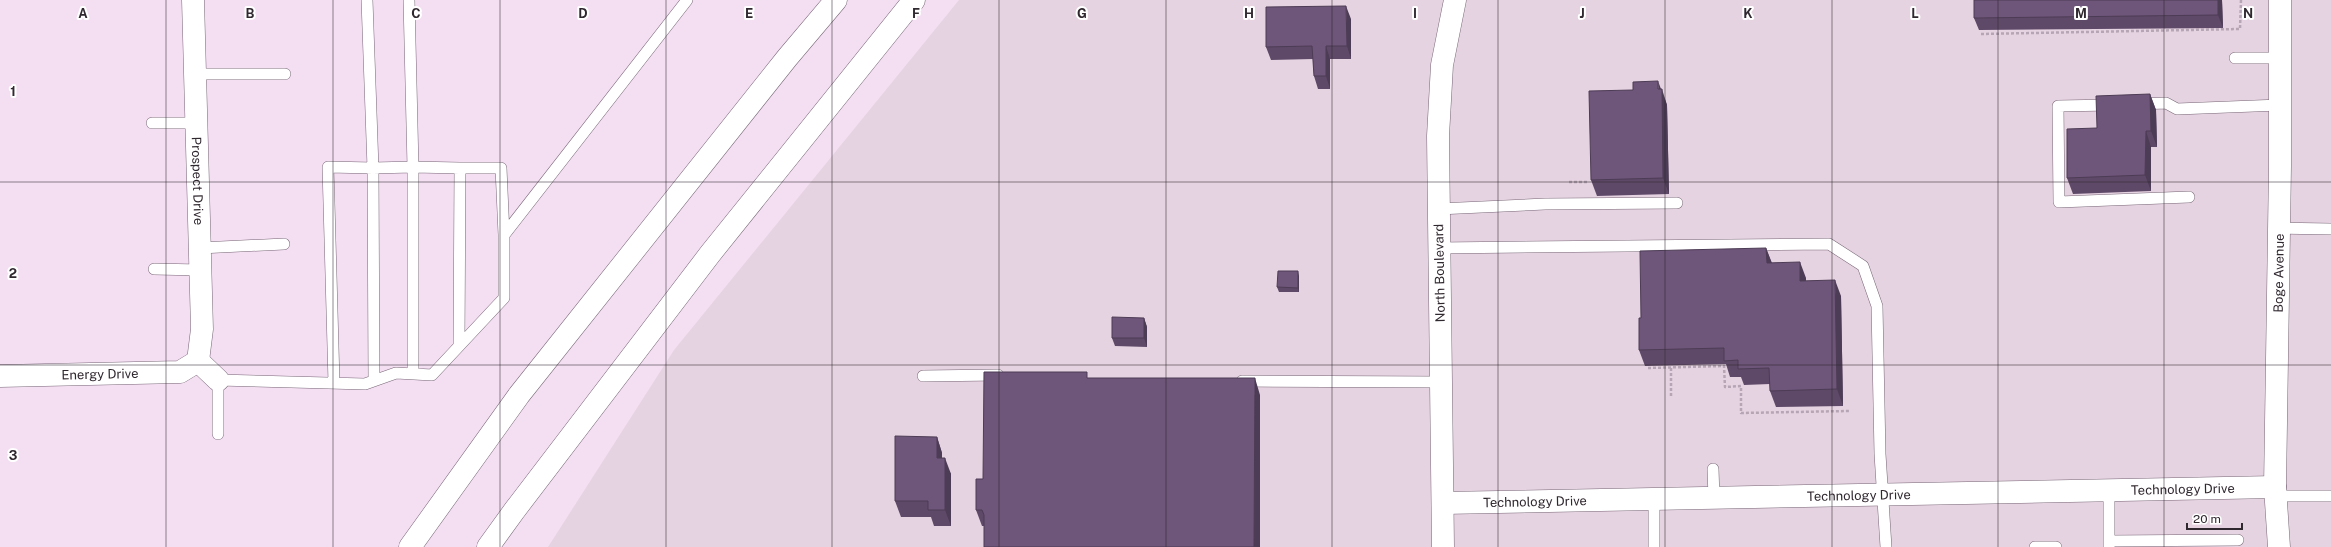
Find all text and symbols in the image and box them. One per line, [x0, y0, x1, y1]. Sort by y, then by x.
text: A [78, 6, 88, 21]
text: B [246, 6, 255, 21]
text: C [411, 6, 421, 21]
text: D [578, 6, 588, 21]
text: E [745, 6, 753, 21]
text: F [912, 6, 920, 21]
text: G [1077, 6, 1087, 21]
text: H [1244, 6, 1254, 21]
text: I [1413, 6, 1417, 21]
text: J [1579, 6, 1585, 21]
text: K [1743, 6, 1753, 21]
text: L [1911, 6, 1919, 21]
text: M [2075, 6, 2087, 21]
text: N [2243, 6, 2253, 21]
text: 1 [10, 84, 16, 99]
street label: Prospect Drive [189, 137, 206, 225]
street label: North Boulevard [1431, 224, 1448, 322]
street label: Boge Avenue [2271, 233, 2287, 313]
text: 2 [9, 266, 17, 281]
street label: Energy Drive [61, 366, 139, 383]
text: 3 [9, 448, 18, 463]
street label: Technology Drive [2131, 481, 2235, 498]
street label: Technology Drive [1807, 487, 1911, 504]
street label: Technology Drive [1483, 493, 1587, 510]
scale bar [2187, 505, 2242, 531]
text: 20 m [2193, 512, 2221, 526]

